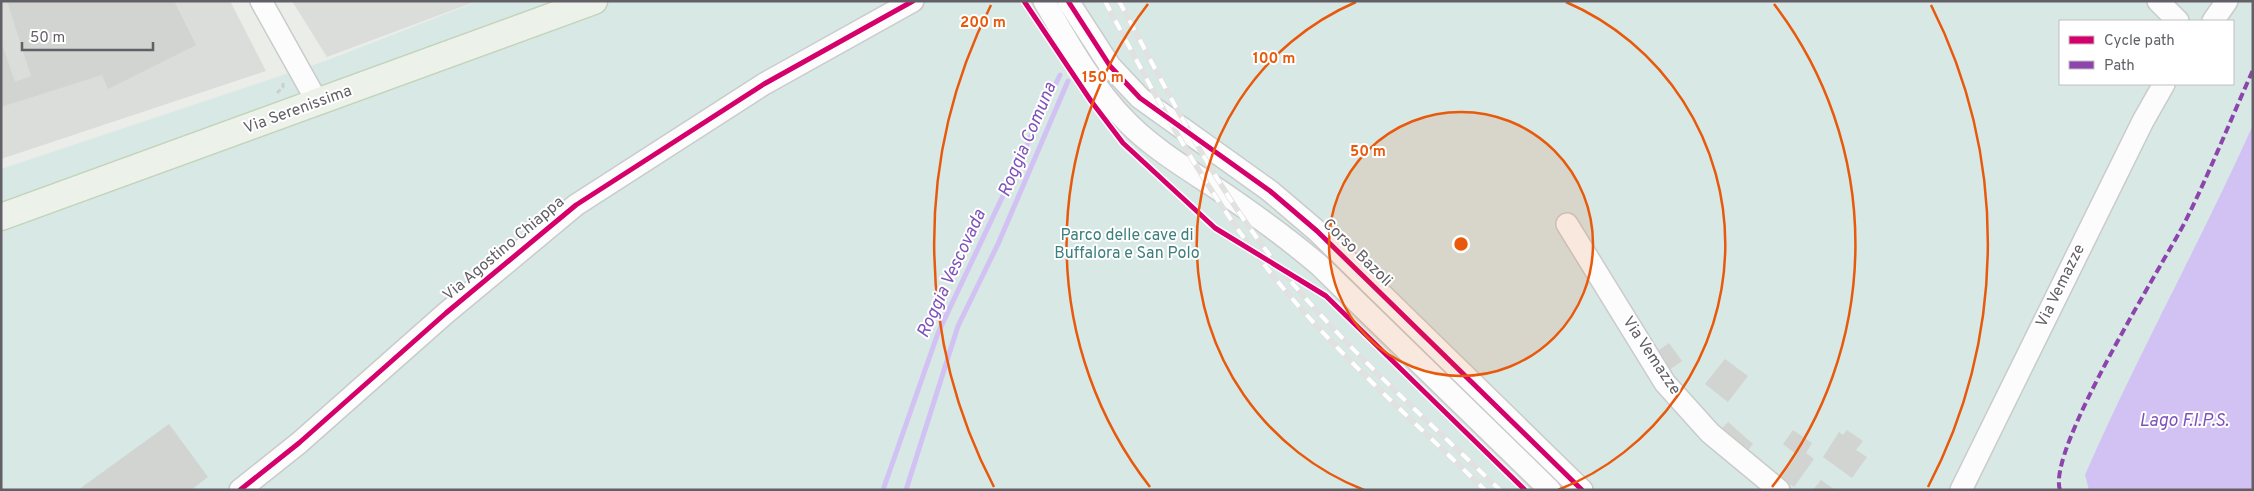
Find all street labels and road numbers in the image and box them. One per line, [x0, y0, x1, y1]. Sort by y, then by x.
street label: Via Serenissima [241, 81, 355, 139]
street label: Via Agostino Chiappa [439, 192, 569, 306]
street label: Corso Bazoli [1318, 215, 1396, 291]
street label: Via Vemazze [2032, 241, 2090, 331]
street label: Via Vemazze [1617, 313, 1685, 399]

